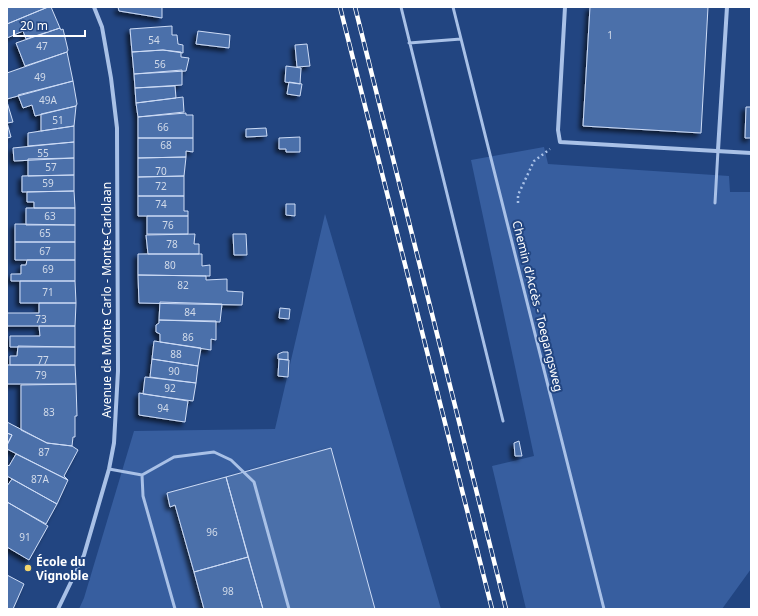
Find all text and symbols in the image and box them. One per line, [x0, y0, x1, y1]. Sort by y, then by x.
scale bar [14, 12, 85, 38]
text: 20 m [20, 17, 48, 34]
house number: 1 [607, 28, 613, 42]
house number: 54 [148, 33, 160, 47]
house number: 47 [36, 39, 48, 53]
house number: 56 [154, 57, 166, 71]
house number: 49 [34, 70, 46, 84]
house number: 49A [39, 93, 58, 107]
house number: 51 [52, 113, 64, 127]
house number: 66 [157, 120, 169, 134]
house number: 68 [160, 138, 172, 152]
house number: 55 [37, 146, 49, 160]
house number: 57 [45, 160, 57, 174]
house number: 70 [155, 164, 167, 178]
house number: 59 [42, 176, 54, 190]
house number: 72 [155, 179, 167, 193]
street label: Avenue de Monte Carlo - Monte-Carlolaan [98, 182, 115, 418]
house number: 74 [155, 197, 167, 211]
house number: 63 [44, 209, 56, 223]
house number: 76 [162, 218, 174, 232]
street label: Chemin d'Accès - Toegangsweg [508, 219, 568, 393]
house number: 65 [39, 226, 51, 240]
house number: 78 [166, 237, 178, 251]
house number: 67 [39, 244, 51, 258]
house number: 80 [164, 258, 176, 272]
house number: 69 [42, 262, 54, 276]
house number: 82 [177, 278, 189, 292]
house number: 71 [42, 285, 54, 299]
house number: 84 [184, 305, 196, 319]
house number: 73 [35, 312, 47, 326]
house number: 86 [182, 330, 194, 344]
house number: 88 [170, 347, 182, 361]
house number: 77 [37, 353, 49, 367]
house number: 90 [168, 364, 180, 378]
house number: 79 [35, 368, 47, 382]
house number: 92 [164, 381, 176, 395]
house number: 94 [157, 401, 169, 415]
house number: 83 [43, 405, 55, 419]
house number: 87 [38, 445, 50, 459]
house number: 87A [31, 472, 50, 486]
house number: 96 [206, 525, 218, 539]
house number: 91 [19, 530, 31, 544]
place label: École du Vignoble [36, 553, 89, 584]
marker: École du Vignoble [23, 563, 33, 573]
house number: 98 [222, 584, 234, 598]

